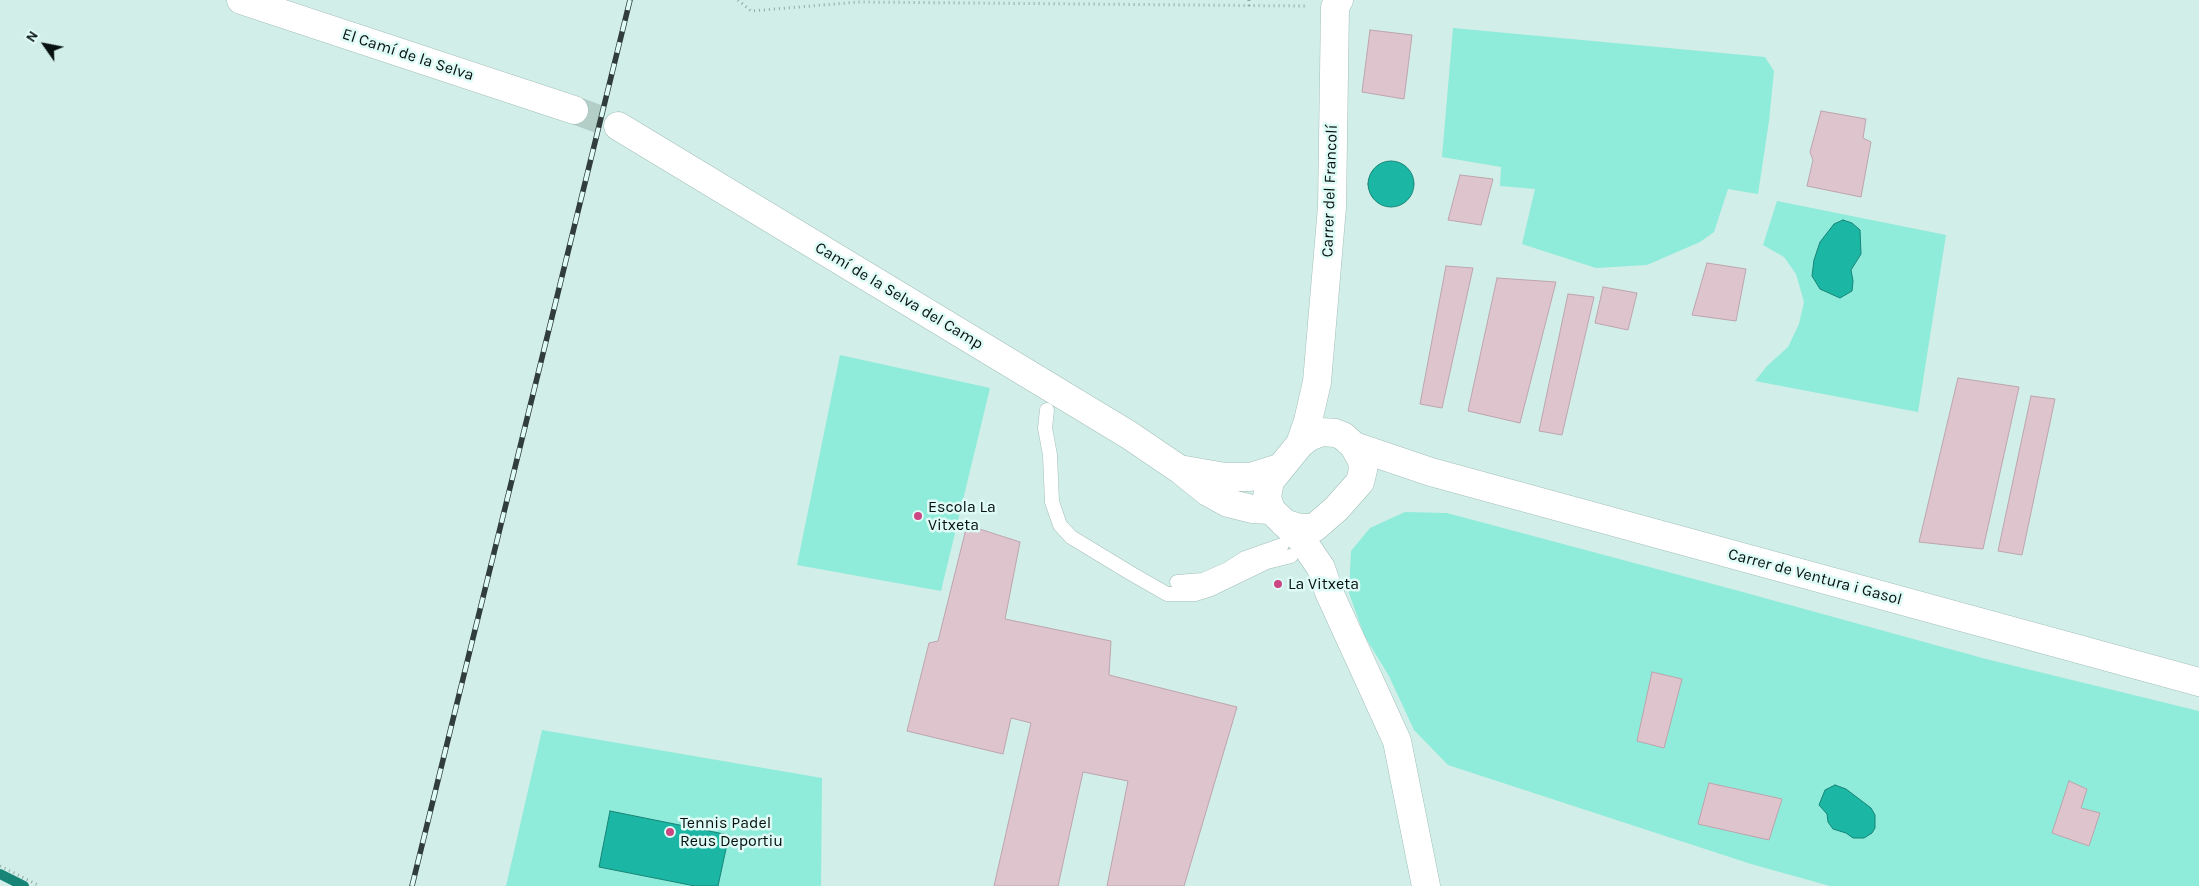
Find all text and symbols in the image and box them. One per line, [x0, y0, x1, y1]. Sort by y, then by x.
north arrow [20, 20, 70, 70]
street label: El Camí de la Selva [340, 25, 476, 85]
text: N [22, 28, 42, 45]
street label: Carrer del Francolí [1318, 124, 1342, 258]
street label: Camí de la Selva del Camp [811, 238, 987, 354]
place label: Escola La Vitxeta [928, 497, 996, 535]
marker: Escola La Vitxeta [912, 510, 924, 522]
street label: Carrer de Ventura i Gasol [1726, 545, 1904, 609]
place label: La Vitxeta [1288, 574, 1359, 594]
marker: La Vitxeta [1272, 578, 1284, 590]
place label: Tennis Padel Reus Deportiu [680, 813, 783, 851]
marker: Tennis Padel Reus Deportiu [664, 826, 676, 838]

